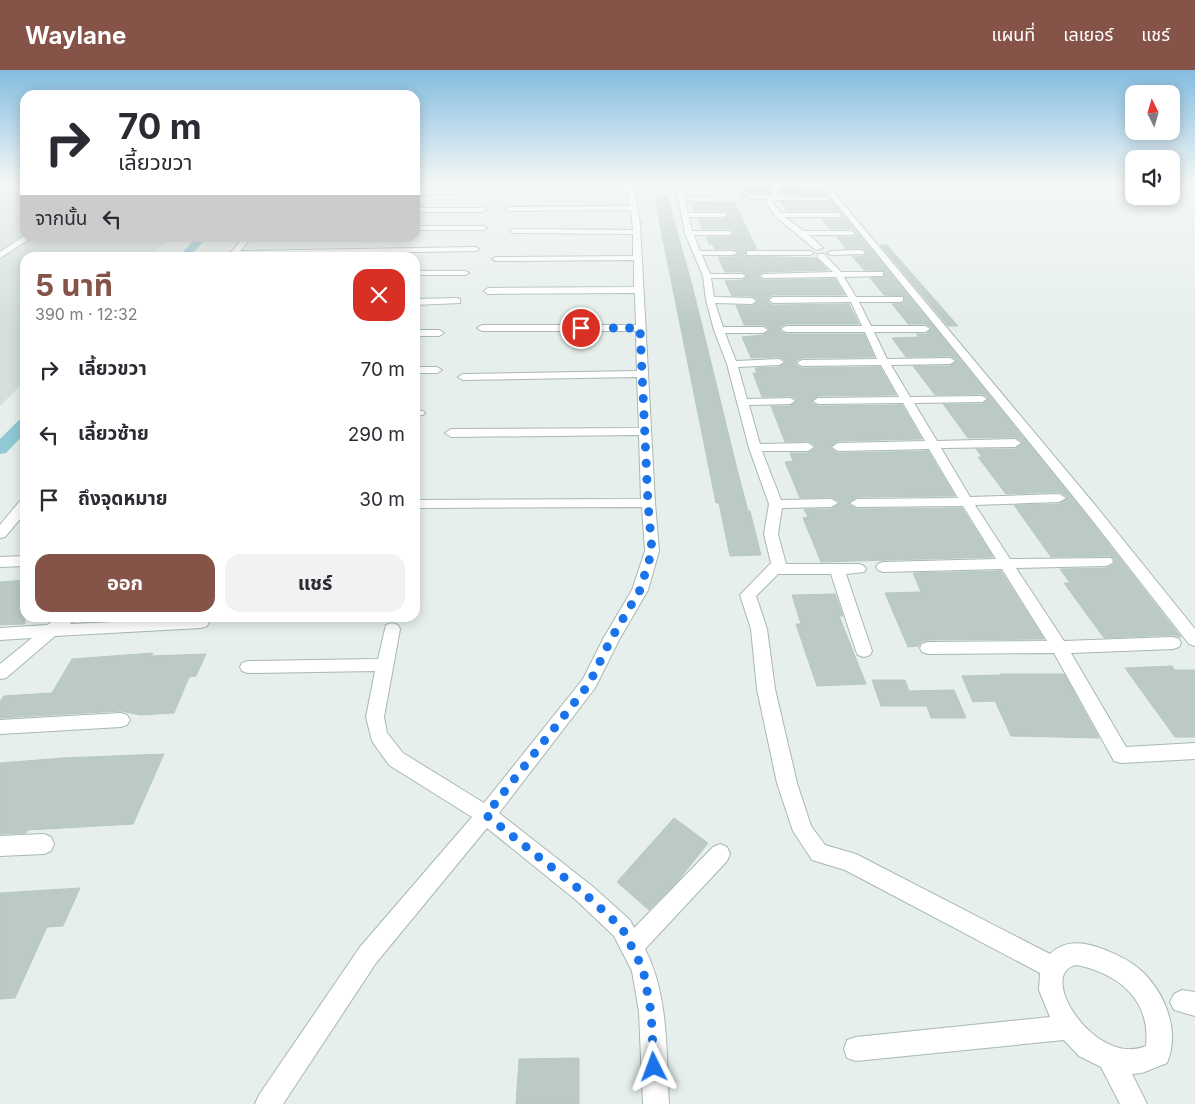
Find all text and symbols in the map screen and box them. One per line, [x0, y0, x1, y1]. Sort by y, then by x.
text: Waylane [25, 21, 126, 50]
text: แผนที่ [991, 24, 1035, 45]
text: เลเยอร์ [1063, 24, 1113, 45]
text: แชร์ [1141, 24, 1170, 45]
north arrow [1125, 85, 1180, 140]
map controls [1125, 85, 1180, 205]
text: 70 m [118, 105, 202, 147]
icon: right [35, 110, 100, 175]
text: เลี้ยวขวา [118, 149, 193, 175]
button: sound [1125, 150, 1180, 205]
icon: left [98, 205, 126, 233]
text: จากนั้น [35, 207, 88, 230]
text: 5 นาที [35, 267, 113, 303]
button: close [353, 269, 405, 321]
text: 390 m · 12:32 [35, 304, 138, 324]
pin [560, 307, 602, 349]
icon: arrive [567, 314, 595, 342]
icon: right [35, 356, 63, 384]
text: เลี้ยวขวา [78, 357, 147, 380]
text: 70 m [361, 358, 405, 381]
icon: left [35, 421, 63, 449]
text: เลี้ยวซ้าย [78, 422, 149, 445]
text: 290 m [348, 423, 405, 446]
icon: arrive [35, 486, 63, 514]
text: ถึงจุดหมาย [78, 487, 168, 510]
text: 30 m [359, 488, 405, 511]
button: ออก [35, 554, 215, 612]
button: แชร์ [225, 554, 405, 612]
position arrow [627, 1040, 679, 1092]

